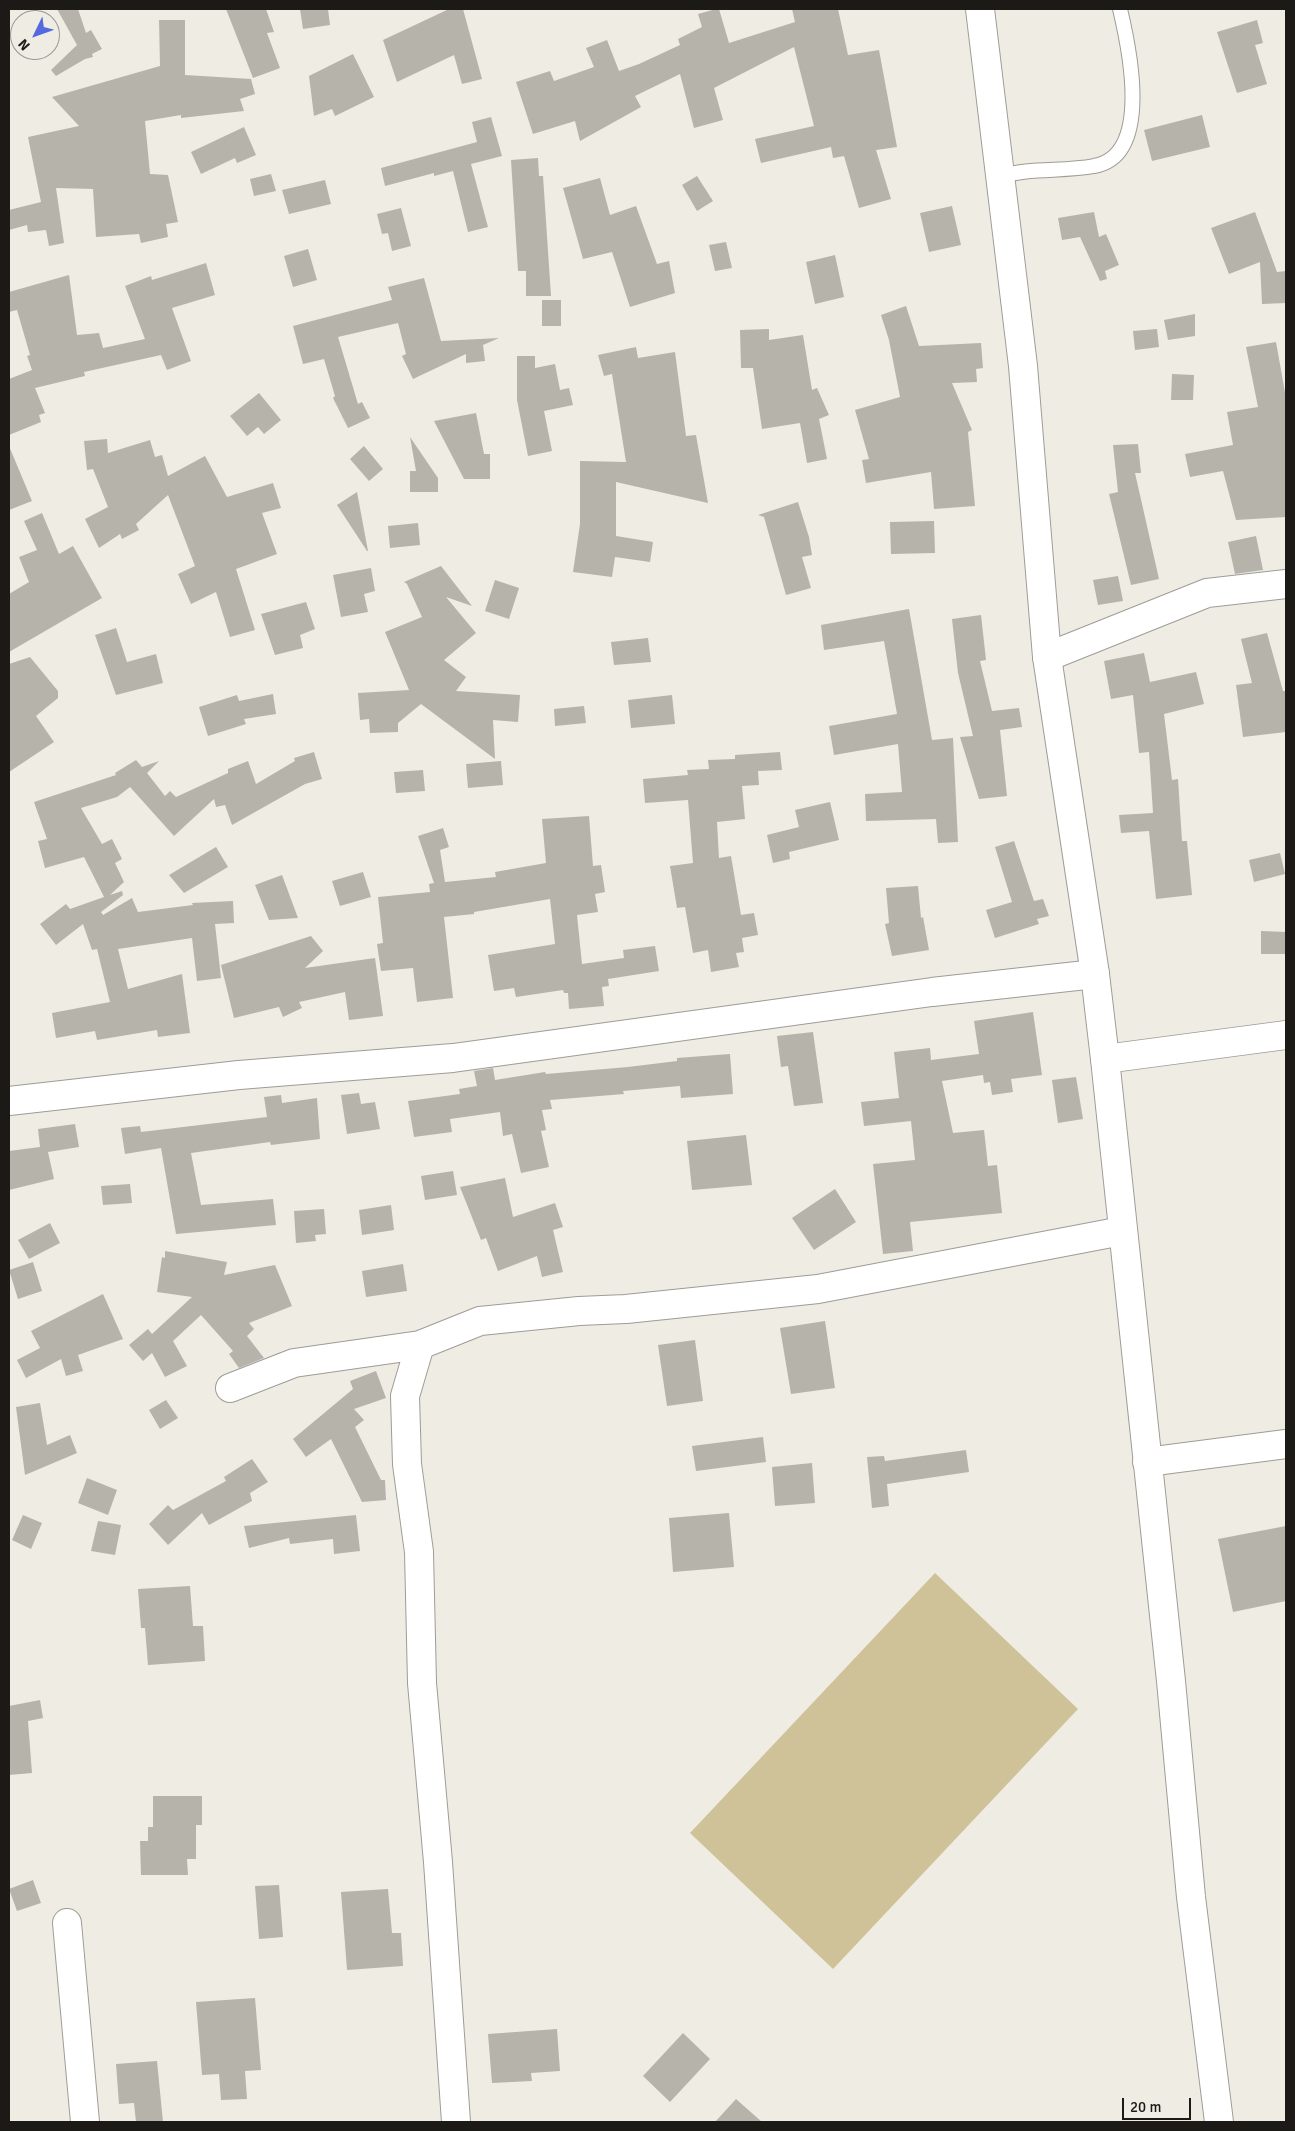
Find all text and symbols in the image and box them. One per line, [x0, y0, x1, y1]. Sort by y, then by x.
north arrow [10, 10, 60, 60]
text: N [15, 35, 34, 54]
scale bar [1125, 2088, 1194, 2120]
text: 20 m [1130, 2098, 1161, 2116]

